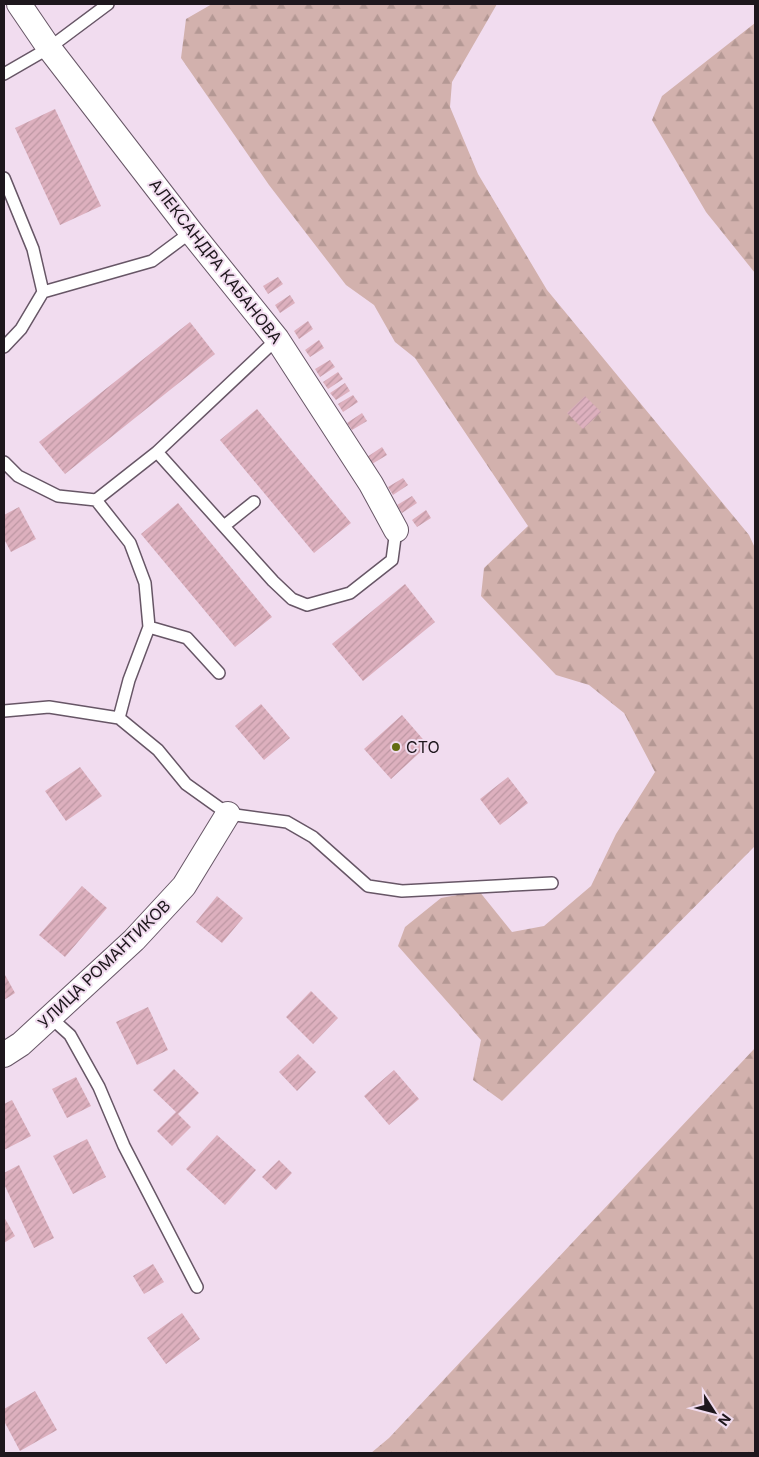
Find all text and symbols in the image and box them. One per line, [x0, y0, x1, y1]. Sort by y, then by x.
street label: АЛЕКСАНДРА КАБАНОВА [145, 175, 287, 347]
place label: СТО [406, 737, 440, 757]
marker: СТО [390, 741, 402, 753]
street label: УЛИЦА РОМАНТИКОВ [34, 896, 174, 1032]
north arrow [689, 1387, 739, 1437]
text: N [715, 1411, 735, 1429]

